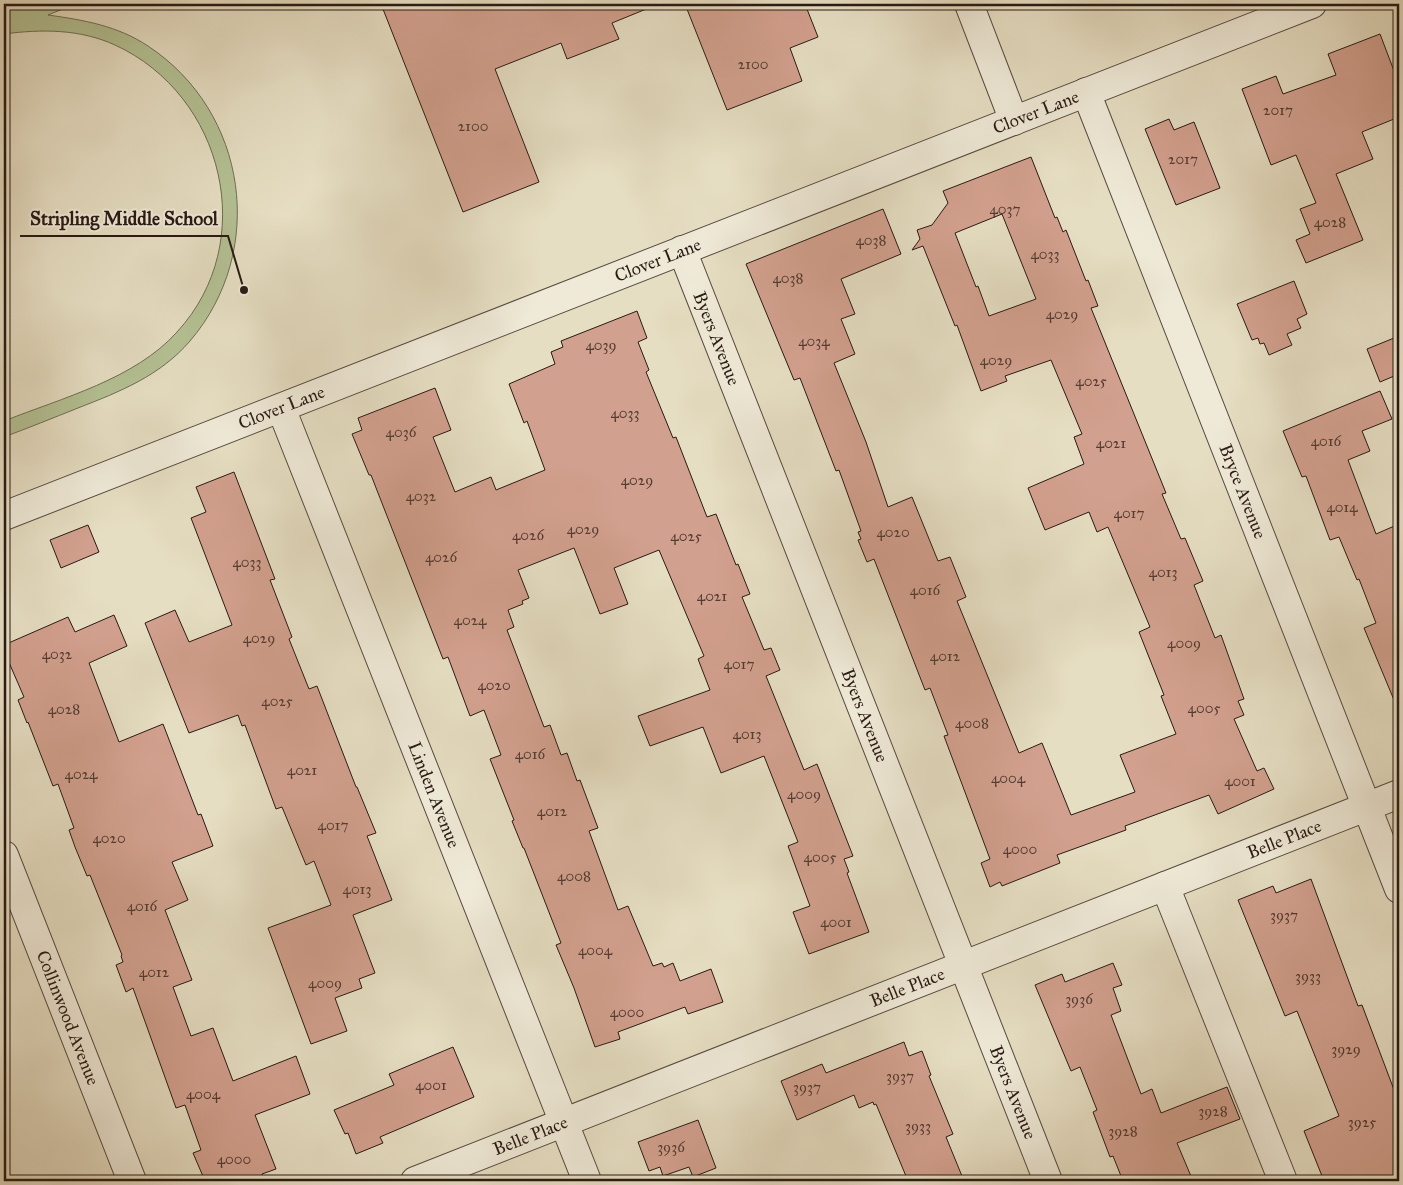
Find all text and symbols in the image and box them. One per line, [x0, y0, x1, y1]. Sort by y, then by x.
house number: 2100 [738, 55, 768, 73]
street label: Clover Lane [989, 85, 1082, 139]
house number: 2017 [1263, 101, 1293, 119]
house number: 2100 [458, 117, 488, 135]
house number: 2017 [1168, 150, 1198, 168]
house number: 4037 [989, 200, 1021, 218]
callout: Stripling Middle School [20, 202, 228, 236]
text: Stripling Middle School [30, 207, 219, 231]
house number: 4028 [1314, 213, 1346, 231]
house number: 4038 [855, 231, 887, 249]
street label: Clover Lane [611, 233, 704, 287]
house number: 4033 [1030, 245, 1060, 263]
house number: 4038 [772, 269, 804, 287]
street label: Byers Avenue [688, 288, 745, 388]
house number: 4029 [1046, 305, 1078, 323]
house number: 4034 [798, 332, 830, 350]
house number: 4039 [585, 336, 617, 354]
house number: 4029 [980, 351, 1012, 369]
house number: 4025 [1075, 372, 1107, 390]
street label: Clover Lane [235, 381, 328, 434]
house number: 4033 [610, 404, 640, 422]
house number: 4036 [386, 423, 418, 441]
house number: 4016 [1311, 432, 1343, 450]
house number: 4021 [1096, 434, 1126, 452]
street label: Bryce Avenue [1214, 441, 1271, 542]
house number: 4029 [621, 471, 653, 489]
house number: 4032 [406, 487, 437, 505]
house number: 4014 [1326, 498, 1358, 516]
house number: 4017 [1114, 504, 1144, 522]
house number: 4029 [567, 520, 599, 538]
house number: 4020 [876, 523, 910, 541]
house number: 4026 [512, 526, 545, 544]
house number: 4025 [670, 527, 702, 545]
house number: 4026 [425, 548, 458, 566]
house number: 4033 [232, 553, 262, 571]
house number: 4013 [1149, 563, 1177, 581]
house number: 4016 [910, 581, 942, 599]
house number: 4021 [697, 587, 727, 605]
house number: 4024 [454, 611, 487, 629]
house number: 4029 [243, 629, 275, 647]
house number: 4009 [1167, 634, 1201, 652]
house number: 4032 [42, 645, 73, 663]
house number: 4012 [930, 647, 961, 665]
house number: 4017 [724, 655, 754, 673]
street label: Byers Avenue [837, 665, 893, 765]
house number: 4020 [477, 676, 511, 694]
house number: 4025 [261, 692, 293, 710]
house number: 4005 [1188, 699, 1220, 717]
house number: 4028 [48, 700, 80, 718]
house number: 4008 [955, 714, 989, 732]
house number: 4013 [733, 725, 761, 743]
street label: Linden Avenue [403, 739, 465, 851]
house number: 4016 [515, 745, 547, 763]
house number: 4021 [287, 761, 317, 779]
house number: 4024 [65, 765, 98, 783]
house number: 4004 [991, 769, 1026, 787]
house number: 4001 [1224, 772, 1256, 790]
house number: 4009 [787, 785, 821, 803]
house number: 4012 [537, 802, 568, 820]
street label: Belle Place [1244, 815, 1325, 864]
house number: 4017 [318, 816, 348, 834]
house number: 4020 [92, 829, 126, 847]
house number: 4000 [1003, 840, 1037, 858]
house number: 4005 [804, 848, 836, 866]
house number: 4008 [557, 867, 591, 885]
house number: 4013 [343, 880, 371, 898]
house number: 4016 [127, 897, 159, 915]
house number: 3937 [1270, 906, 1298, 924]
house number: 4001 [820, 913, 852, 931]
house number: 4004 [578, 941, 613, 959]
street label: Collinwood Avenue [32, 947, 104, 1088]
house number: 4012 [139, 963, 170, 981]
street label: Belle Place [867, 963, 948, 1012]
house number: 3933 [1295, 967, 1321, 985]
house number: 4009 [308, 974, 342, 992]
house number: 3936 [1065, 990, 1094, 1008]
house number: 4000 [610, 1003, 644, 1021]
house number: 3929 [1331, 1040, 1361, 1058]
street label: Byers Avenue [985, 1042, 1041, 1142]
house number: 3937 [886, 1067, 914, 1085]
house number: 4001 [415, 1076, 447, 1094]
house number: 3937 [793, 1078, 821, 1096]
house number: 4004 [186, 1085, 221, 1103]
house number: 3928 [1198, 1102, 1228, 1120]
street label: Belle Place [490, 1111, 571, 1160]
house number: 3925 [1348, 1113, 1376, 1131]
house number: 3933 [905, 1117, 931, 1135]
house number: 3928 [1108, 1122, 1138, 1140]
house number: 3936 [657, 1138, 686, 1156]
house number: 4000 [217, 1150, 251, 1168]

